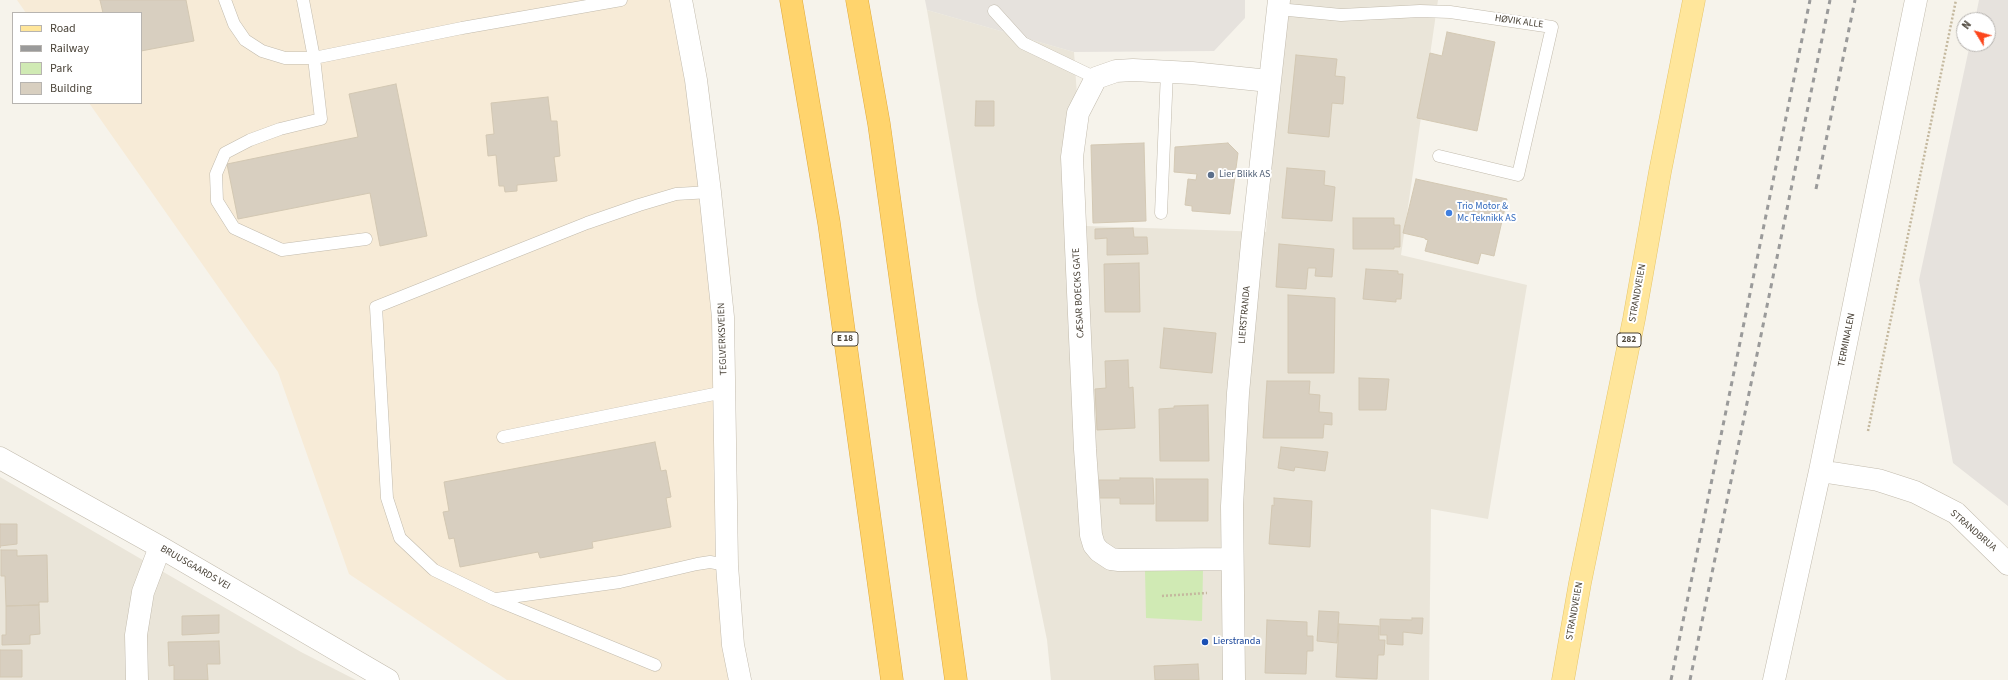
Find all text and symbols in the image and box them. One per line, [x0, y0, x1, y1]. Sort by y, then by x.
legend [12, 12, 142, 104]
north arrow [1956, 12, 1996, 52]
street label: HØVIK ALLE [1494, 13, 1544, 31]
text: N [1959, 18, 1975, 33]
text: Road [50, 20, 76, 37]
text: Railway [50, 40, 89, 57]
text: Park [50, 60, 72, 77]
text: Building [50, 80, 92, 97]
place label: Lier Blikk AS [1219, 169, 1270, 181]
marker: Lier Blikk AS [1206, 170, 1216, 180]
place label: Trio Motor & Mc Teknikk AS [1457, 201, 1516, 224]
marker: Trio Motor & Mc Teknikk AS [1444, 208, 1454, 218]
street label: CÆSAR BOECKS GATE [1071, 247, 1087, 339]
street label: STRANDVEIEN [1627, 263, 1649, 323]
street label: LIERSTRANDA [1237, 286, 1253, 344]
street label: TEGLVERKSVEIEN [716, 302, 730, 376]
street label: TERMINALEN [1836, 312, 1858, 368]
road number: E 18 [832, 332, 858, 346]
road number: 282 [1617, 333, 1641, 347]
street label: STRANDBRUA [1947, 508, 1999, 554]
street label: BRUUSGAARDS VEI [158, 543, 232, 593]
street label: STRANDVEIEN [1564, 581, 1586, 641]
place label: Lierstranda [1213, 636, 1260, 648]
marker: Lierstranda [1200, 637, 1210, 647]

